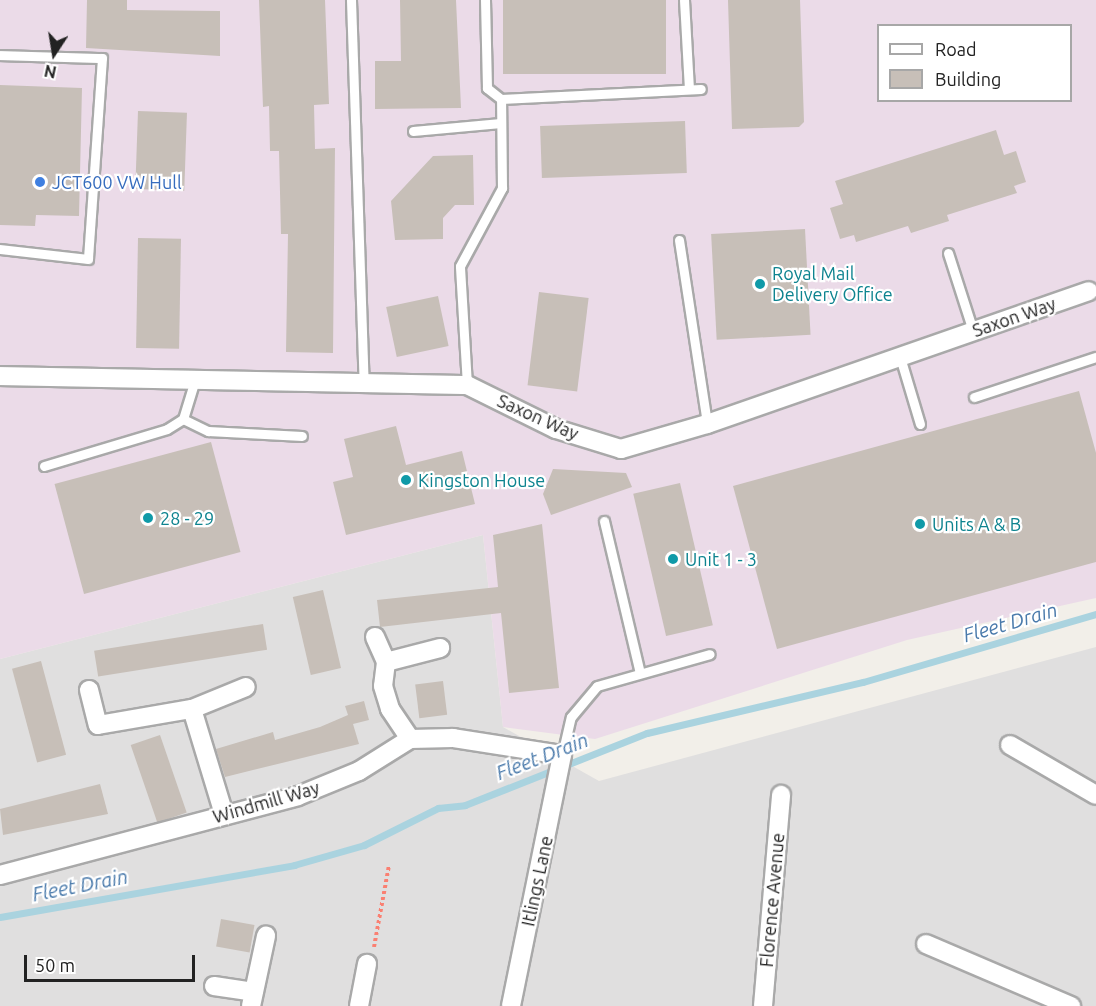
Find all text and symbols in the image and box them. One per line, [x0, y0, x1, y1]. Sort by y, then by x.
north arrow [24, 24, 84, 84]
legend [877, 24, 1072, 102]
text: Road [935, 39, 977, 59]
text: N [43, 62, 58, 82]
text: Building [935, 69, 1001, 89]
place label: JCT600 VW Hull [52, 171, 182, 193]
marker: JCT600 VW Hull [33, 175, 47, 189]
place label: Royal Mail Delivery Office [772, 263, 893, 306]
marker: Royal Mail Delivery Office [753, 277, 767, 291]
street label: Saxon Way [969, 293, 1059, 341]
street label: Saxon Way [494, 390, 582, 444]
place label: Kingston House [418, 469, 545, 491]
marker: Kingston House [399, 473, 413, 487]
place label: 28 - 29 [160, 507, 214, 529]
marker: 28 - 29 [141, 511, 155, 525]
place label: Units A & B [932, 513, 1021, 535]
marker: Units A & B [913, 517, 927, 531]
place label: Unit 1 - 3 [685, 548, 757, 570]
marker: Unit 1 - 3 [666, 552, 680, 566]
water label: Fleet Drain [960, 597, 1060, 647]
water label: Fleet Drain [492, 727, 592, 785]
street label: Windmill Way [210, 776, 322, 828]
street label: Florence Avenue [755, 832, 789, 968]
street label: Itlings Lane [517, 834, 557, 928]
water label: Fleet Drain [30, 864, 130, 906]
scale bar [27, 943, 198, 981]
text: 50 m [35, 955, 75, 975]

